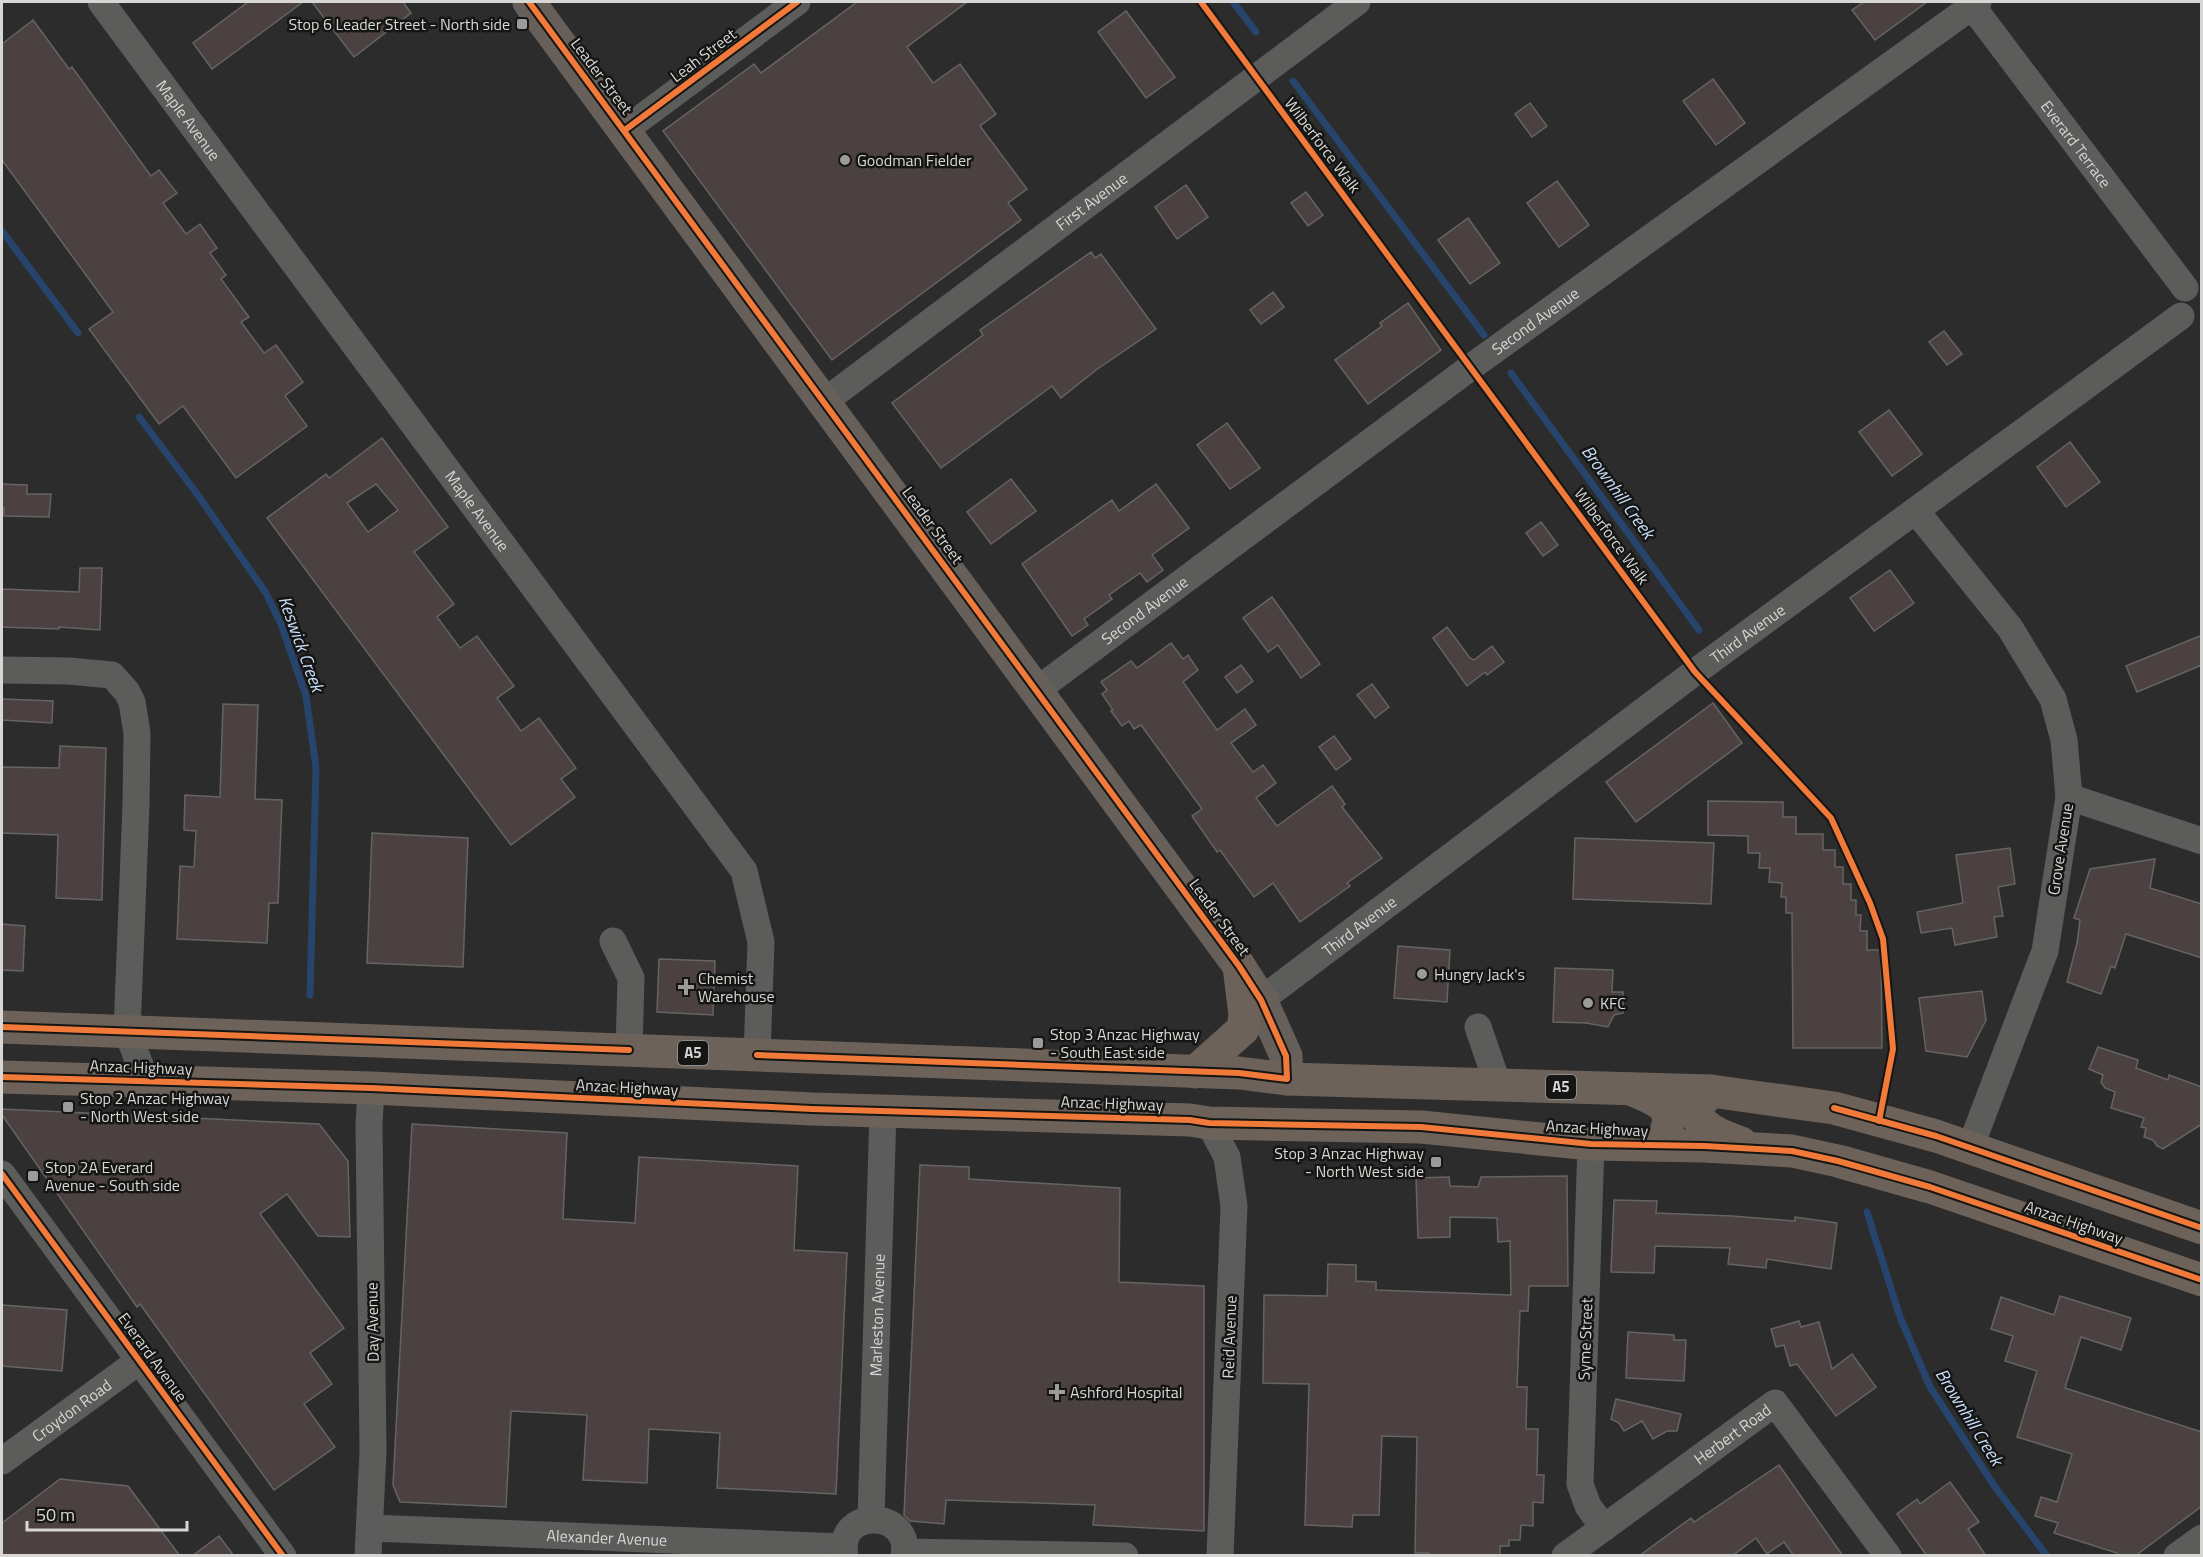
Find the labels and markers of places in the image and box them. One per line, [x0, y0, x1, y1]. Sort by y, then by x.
place label: Stop 6 Leader Street - North side [288, 12, 510, 36]
marker: Stop 6 Leader Street - North side [515, 17, 529, 31]
place label: Goodman Fielder [857, 148, 972, 172]
marker: Goodman Fielder [838, 153, 852, 167]
place label: Hungry Jack's [1434, 962, 1525, 986]
place label: Chemist Warehouse [698, 966, 774, 1008]
marker: Hungry Jack's [1415, 967, 1429, 981]
marker: Chemist Warehouse [679, 980, 693, 994]
place label: KFC [1600, 991, 1626, 1015]
marker: KFC [1581, 996, 1595, 1010]
place label: Stop 3 Anzac Highway - South East side [1050, 1022, 1200, 1064]
marker: Stop 3 Anzac Highway - South East side [1031, 1036, 1045, 1050]
place label: Stop 2 Anzac Highway - North West side [80, 1086, 230, 1128]
marker: Stop 2 Anzac Highway - North West side [61, 1100, 75, 1114]
place label: Stop 3 Anzac Highway - North West side [1274, 1141, 1424, 1183]
place label: Stop 2A Everard Avenue - South side [45, 1155, 180, 1197]
marker: Stop 3 Anzac Highway - North West side [1429, 1155, 1443, 1169]
marker: Stop 2A Everard Avenue - South side [26, 1169, 40, 1183]
place label: Ashford Hospital [1070, 1380, 1182, 1404]
marker: Ashford Hospital [1048, 1383, 1066, 1401]

